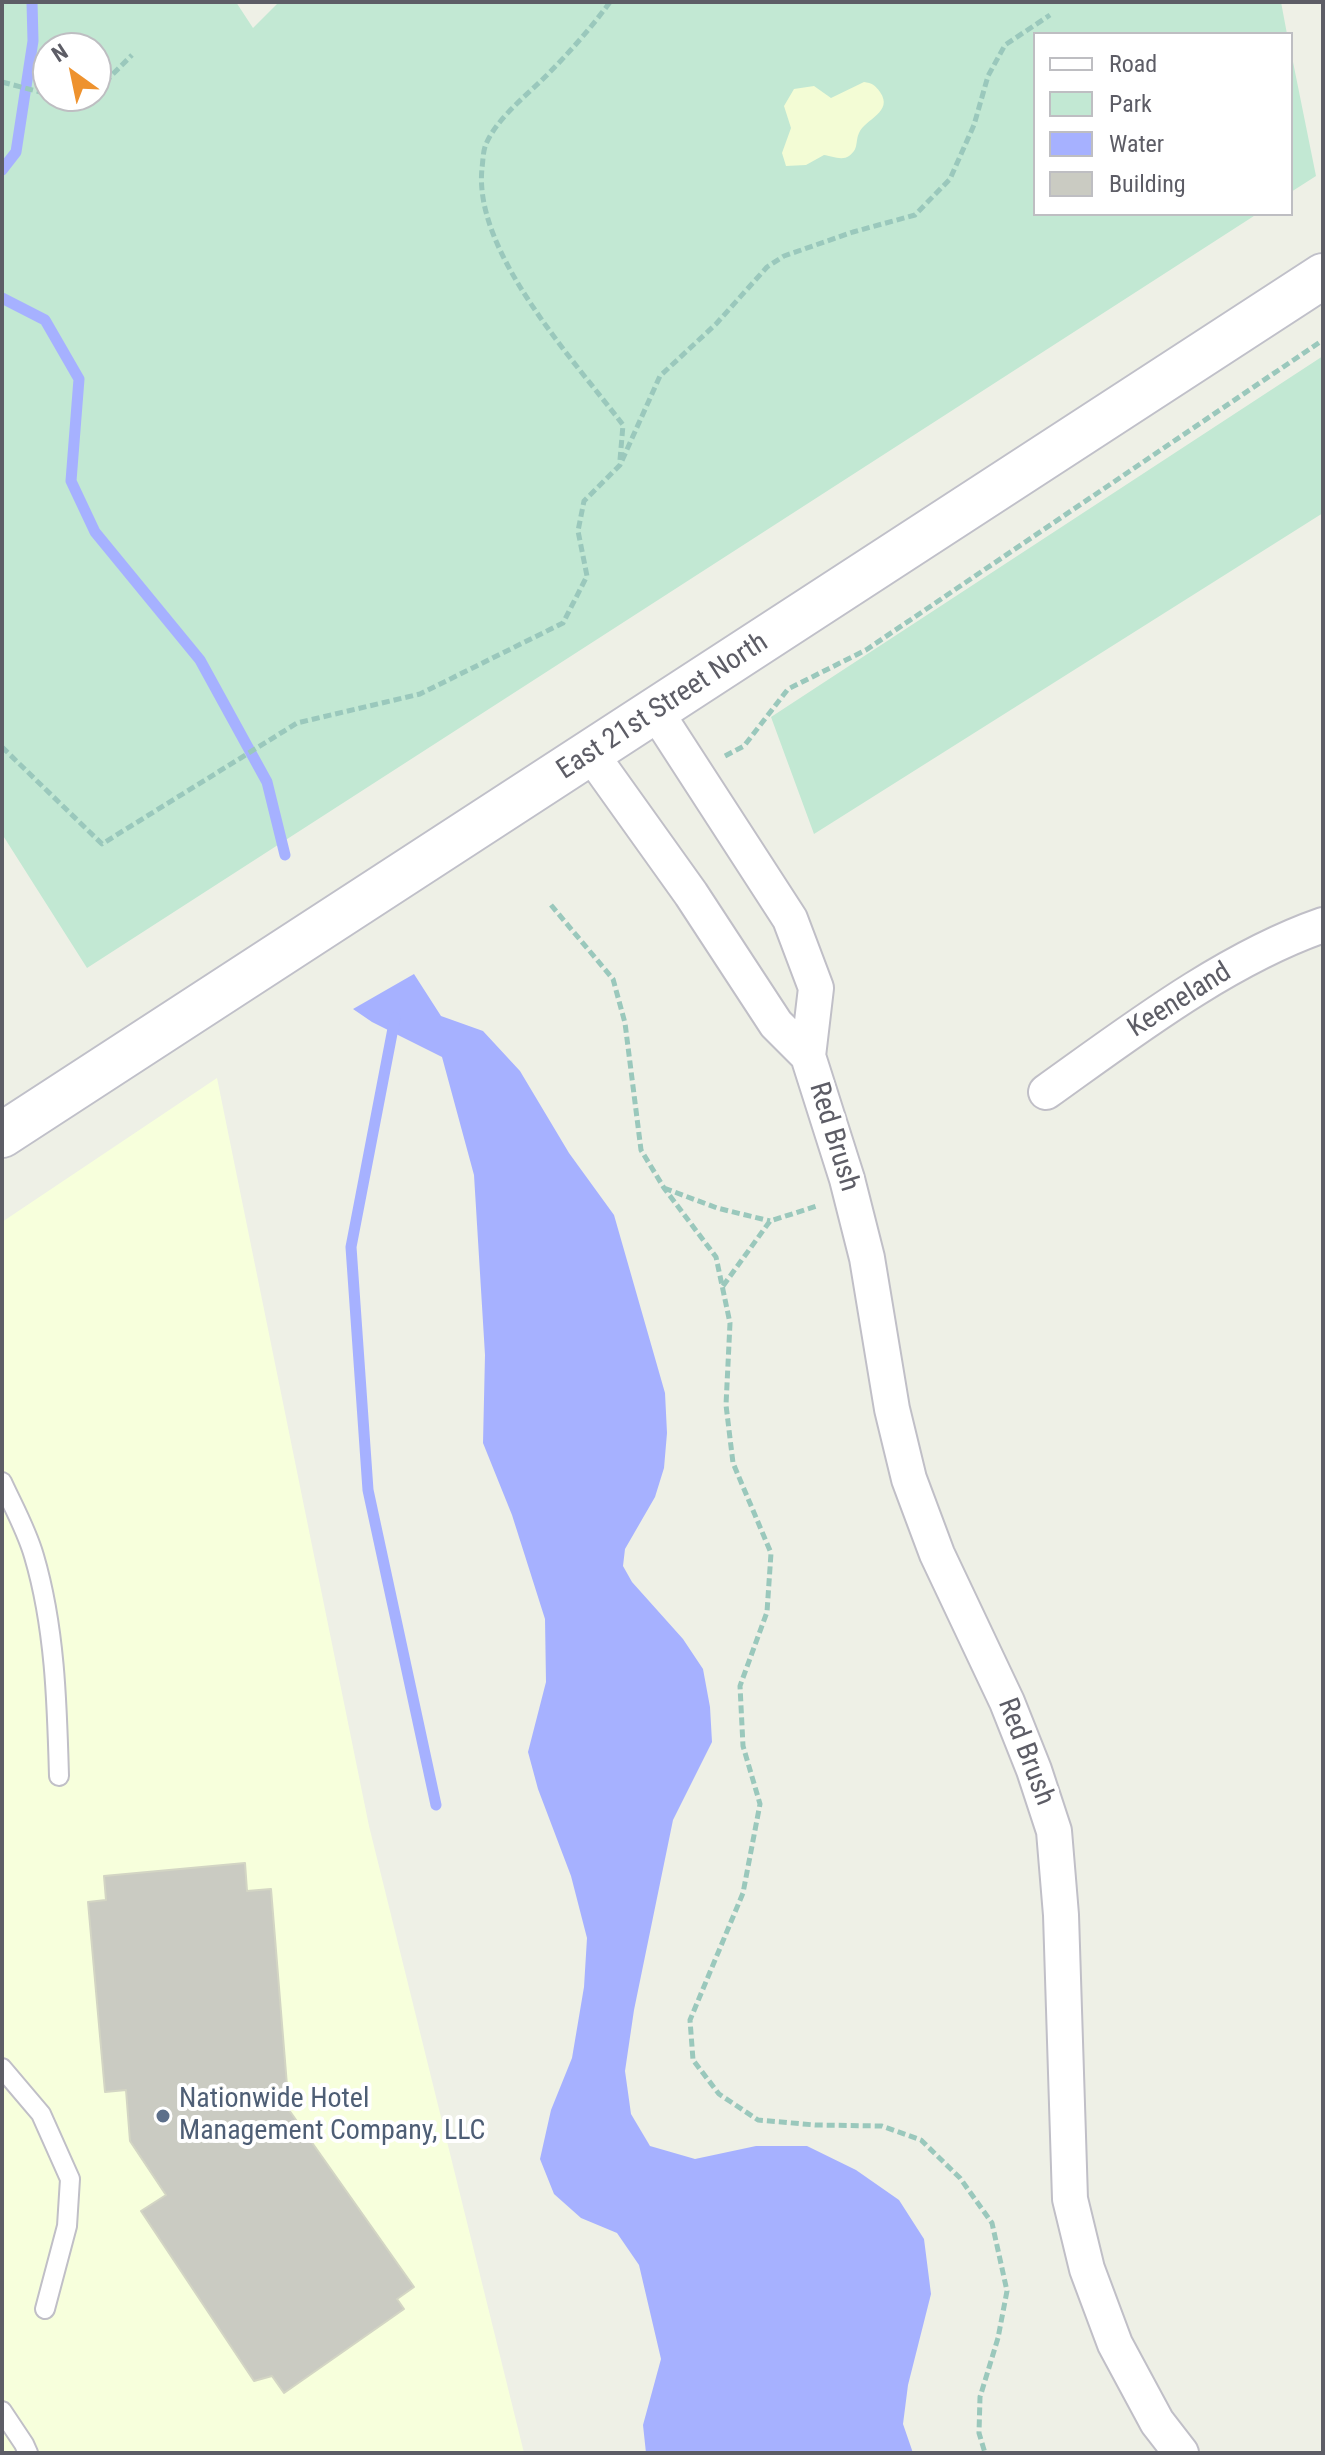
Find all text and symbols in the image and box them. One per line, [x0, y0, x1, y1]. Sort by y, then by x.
north arrow [32, 32, 112, 112]
legend [1033, 32, 1293, 216]
text: N [47, 39, 72, 67]
text: Road [1109, 50, 1157, 78]
text: Park [1109, 90, 1152, 118]
text: Water [1109, 130, 1164, 158]
text: Building [1109, 170, 1186, 198]
street label: East 21st Street North [551, 626, 775, 788]
street label: Keeneland [1122, 956, 1238, 1046]
street label: Red Brush [801, 1079, 865, 1195]
street label: Red Brush [989, 1694, 1061, 1810]
place label: Nationwide Hotel Management Company, LLC [179, 2083, 485, 2149]
marker: Nationwide Hotel Management Company, LLC [154, 2107, 172, 2125]

